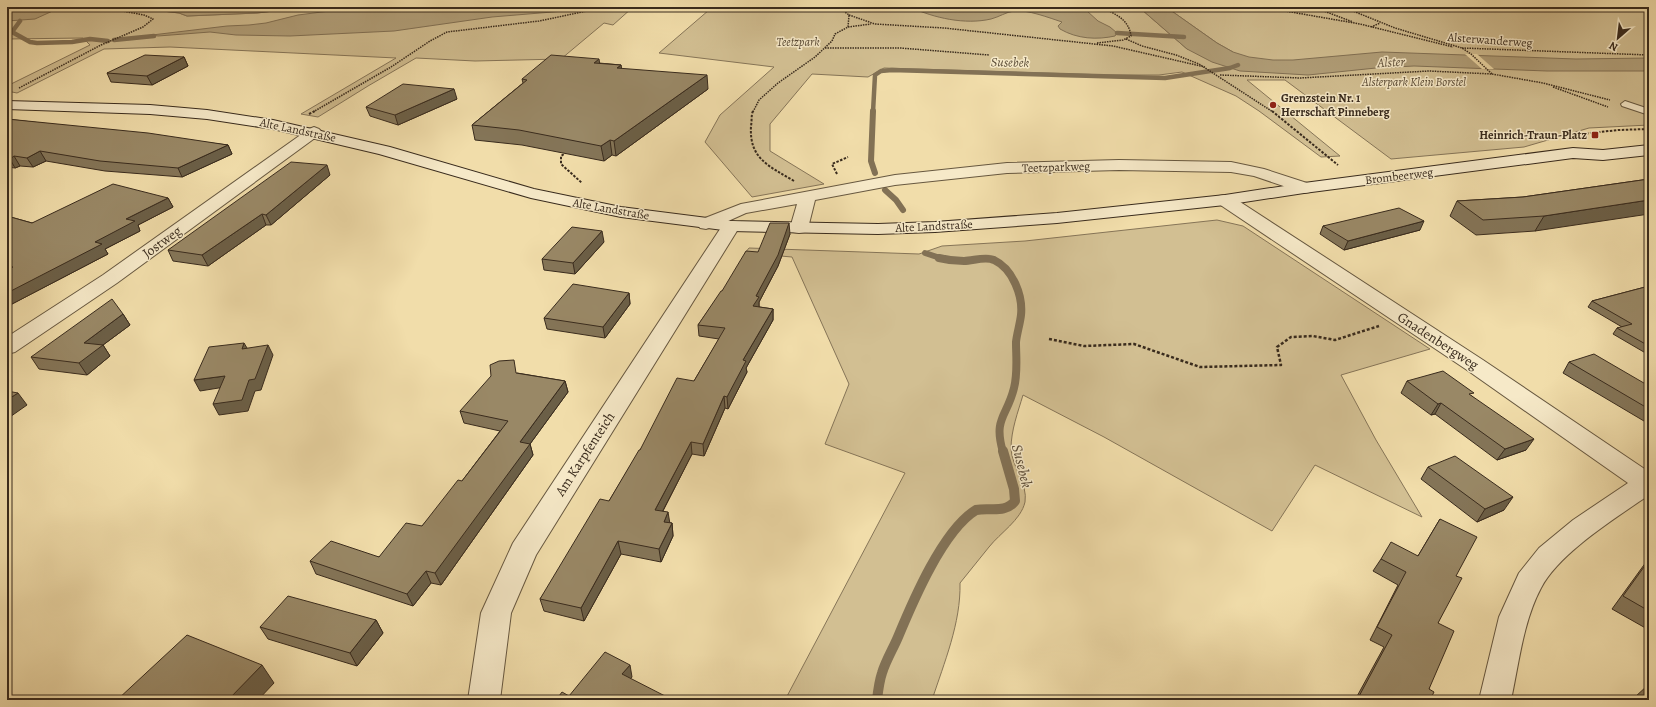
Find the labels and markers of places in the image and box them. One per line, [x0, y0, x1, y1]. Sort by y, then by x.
place label: Grenzstein Nr. 1 Herrschaft Pinneberg [1281, 90, 1391, 120]
marker: Grenzstein Nr. 1 Herrschaft Pinneberg [1268, 100, 1278, 110]
place label: Heinrich-Traun-Platz [1479, 127, 1587, 143]
marker: Heinrich-Traun-Platz [1590, 130, 1600, 140]

